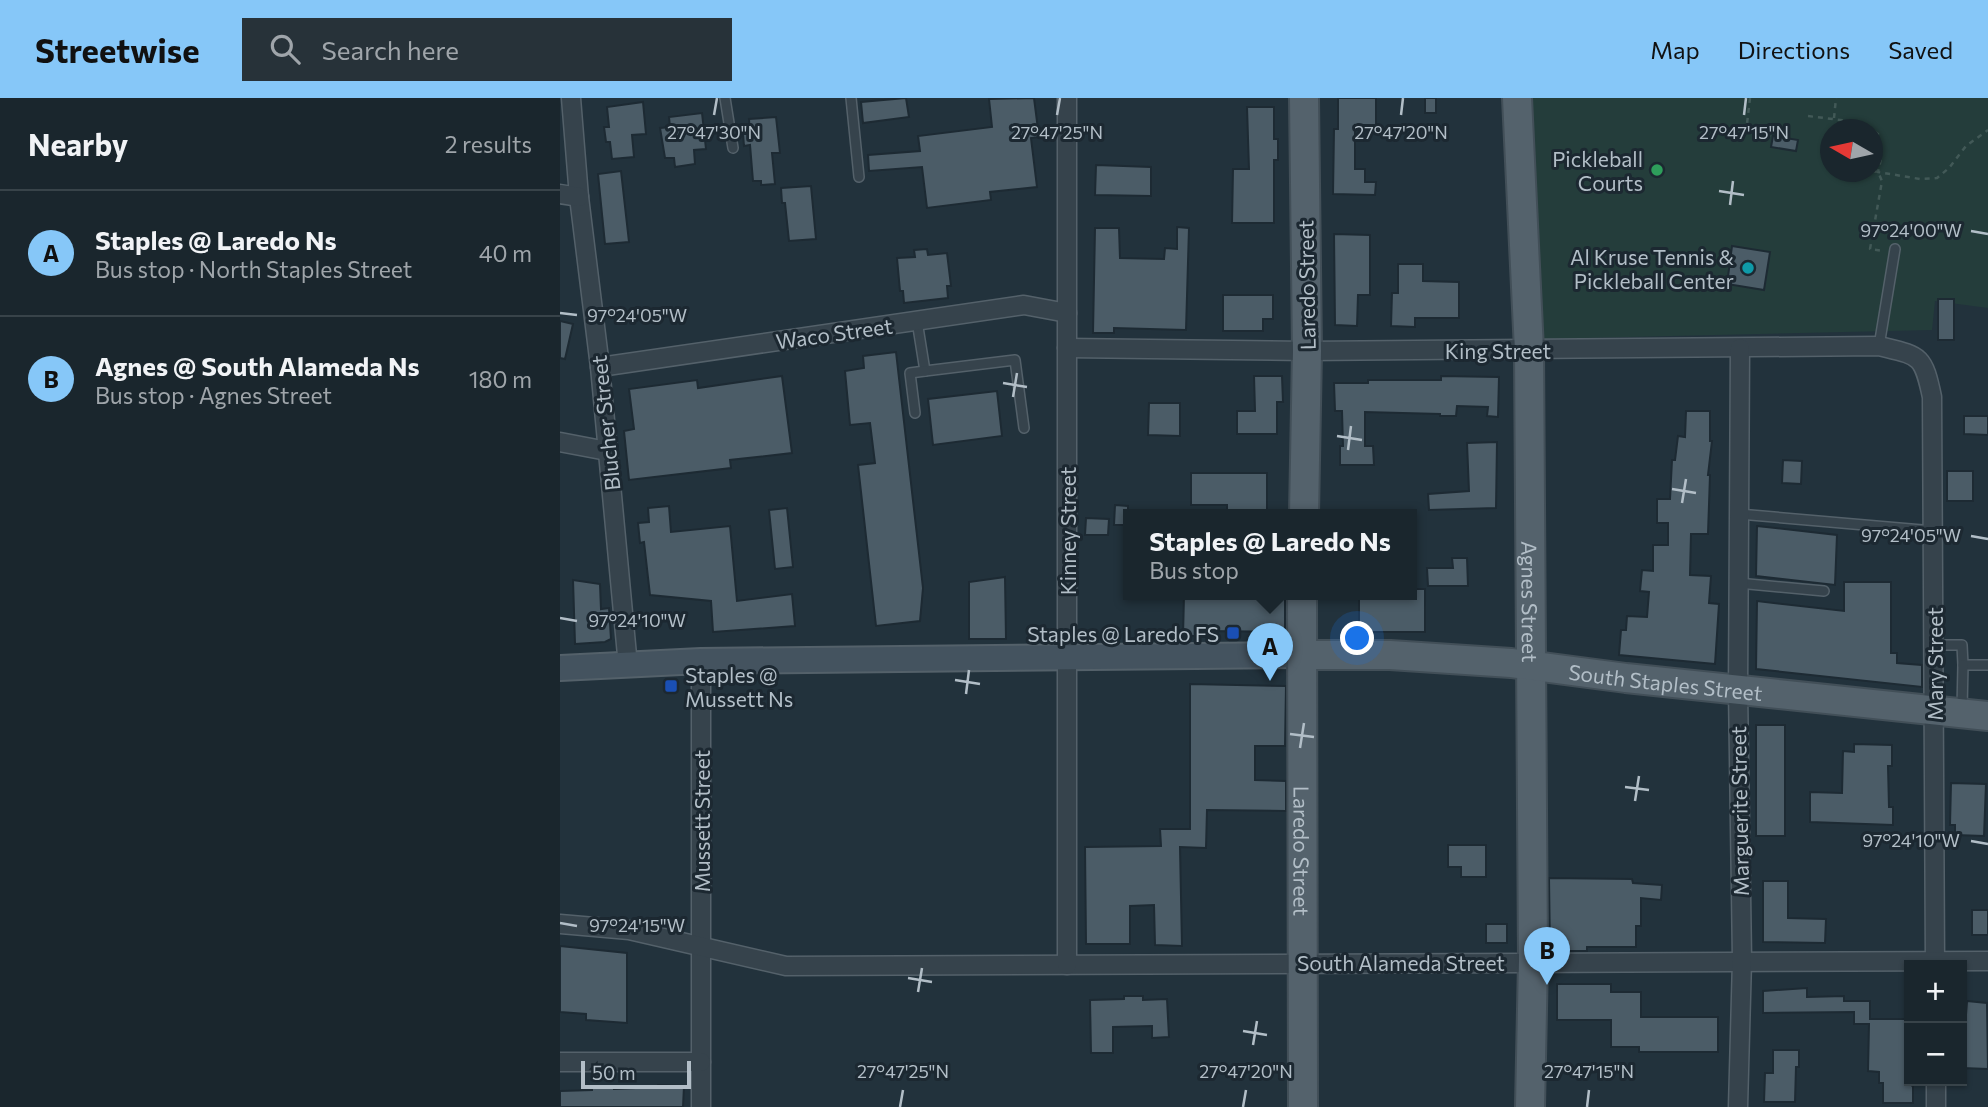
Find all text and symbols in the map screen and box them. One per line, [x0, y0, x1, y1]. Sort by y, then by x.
search box [242, 18, 732, 81]
text: Streetwise [35, 29, 200, 70]
icon: search [266, 30, 304, 68]
text: Search here [322, 34, 459, 65]
text: Map [1650, 35, 1700, 64]
text: Directions [1738, 35, 1850, 64]
text: Saved [1888, 35, 1953, 64]
north arrow [1820, 119, 1883, 182]
text: 27°47'30"N [667, 121, 761, 143]
text: 27°47'25"N [1011, 121, 1103, 143]
text: 27°47'20"N [1354, 121, 1448, 143]
text: 27°47'15"N [1699, 121, 1789, 143]
text: Nearby [28, 125, 128, 162]
text: 2 results [445, 130, 532, 158]
place label: Pickleball Courts [1552, 146, 1643, 195]
marker: Pickleball Courts [1649, 162, 1665, 178]
text: 97°24'00"W [1860, 219, 1962, 241]
street label: Laredo Street [1292, 220, 1320, 350]
text: Staples @ Laredo Ns [95, 224, 337, 255]
text: A [43, 239, 59, 267]
text: 40 m [479, 239, 532, 267]
place label: Al Kruse Tennis & Pickleball Center [1570, 244, 1735, 293]
text: Bus stop · North Staples Street [95, 255, 412, 283]
marker: Al Kruse Tennis & Pickleball Center [1740, 260, 1756, 276]
text: 97°24'05"W [587, 304, 687, 326]
street label: Waco Street [774, 312, 894, 354]
street label: King Street [1445, 338, 1551, 363]
text: Agnes @ South Alameda Ns [95, 350, 420, 381]
street label: Blucher Street [585, 354, 625, 492]
text: B [43, 365, 59, 393]
text: 180 m [469, 365, 532, 393]
text: Bus stop · Agnes Street [95, 381, 332, 409]
street label: Kinney Street [1055, 467, 1080, 595]
popup [1123, 509, 1417, 600]
text: 97°24'05"W [1861, 524, 1961, 546]
text: Staples @ Laredo Ns [1149, 525, 1391, 556]
street label: Agnes Street [1518, 541, 1544, 663]
text: Bus stop [1149, 556, 1239, 584]
street label: Mary Street [1922, 607, 1947, 721]
text: 97°24'10"W [588, 609, 686, 631]
place label: Staples @ Laredo FS [1027, 621, 1219, 646]
your location [1340, 621, 1374, 655]
pin: A [1247, 623, 1293, 681]
marker: Staples @ Laredo FS [1225, 625, 1241, 641]
street label: South Staples Street [1567, 658, 1764, 705]
place label: Staples @ Mussett Ns [685, 662, 793, 711]
marker: Staples @ Mussett Ns [663, 678, 679, 694]
street label: Marguerite Street [1725, 726, 1753, 896]
street label: Mussett Street [689, 750, 714, 892]
street label: Laredo Street [1290, 786, 1315, 916]
text: 97°24'10"W [1862, 829, 1960, 851]
text: 97°24'15"W [589, 914, 685, 936]
pin: B [1524, 927, 1570, 985]
street label: South Alameda Street [1297, 950, 1505, 975]
map controls [1904, 960, 1967, 1086]
button: + [1904, 960, 1967, 1023]
button: − [1904, 1023, 1967, 1086]
scale bar [581, 1058, 691, 1090]
text: 27°47'25"N [857, 1060, 949, 1082]
text: 27°47'20"N [1199, 1060, 1293, 1082]
text: 27°47'15"N [1544, 1060, 1634, 1082]
text: 50 m [592, 1061, 636, 1084]

